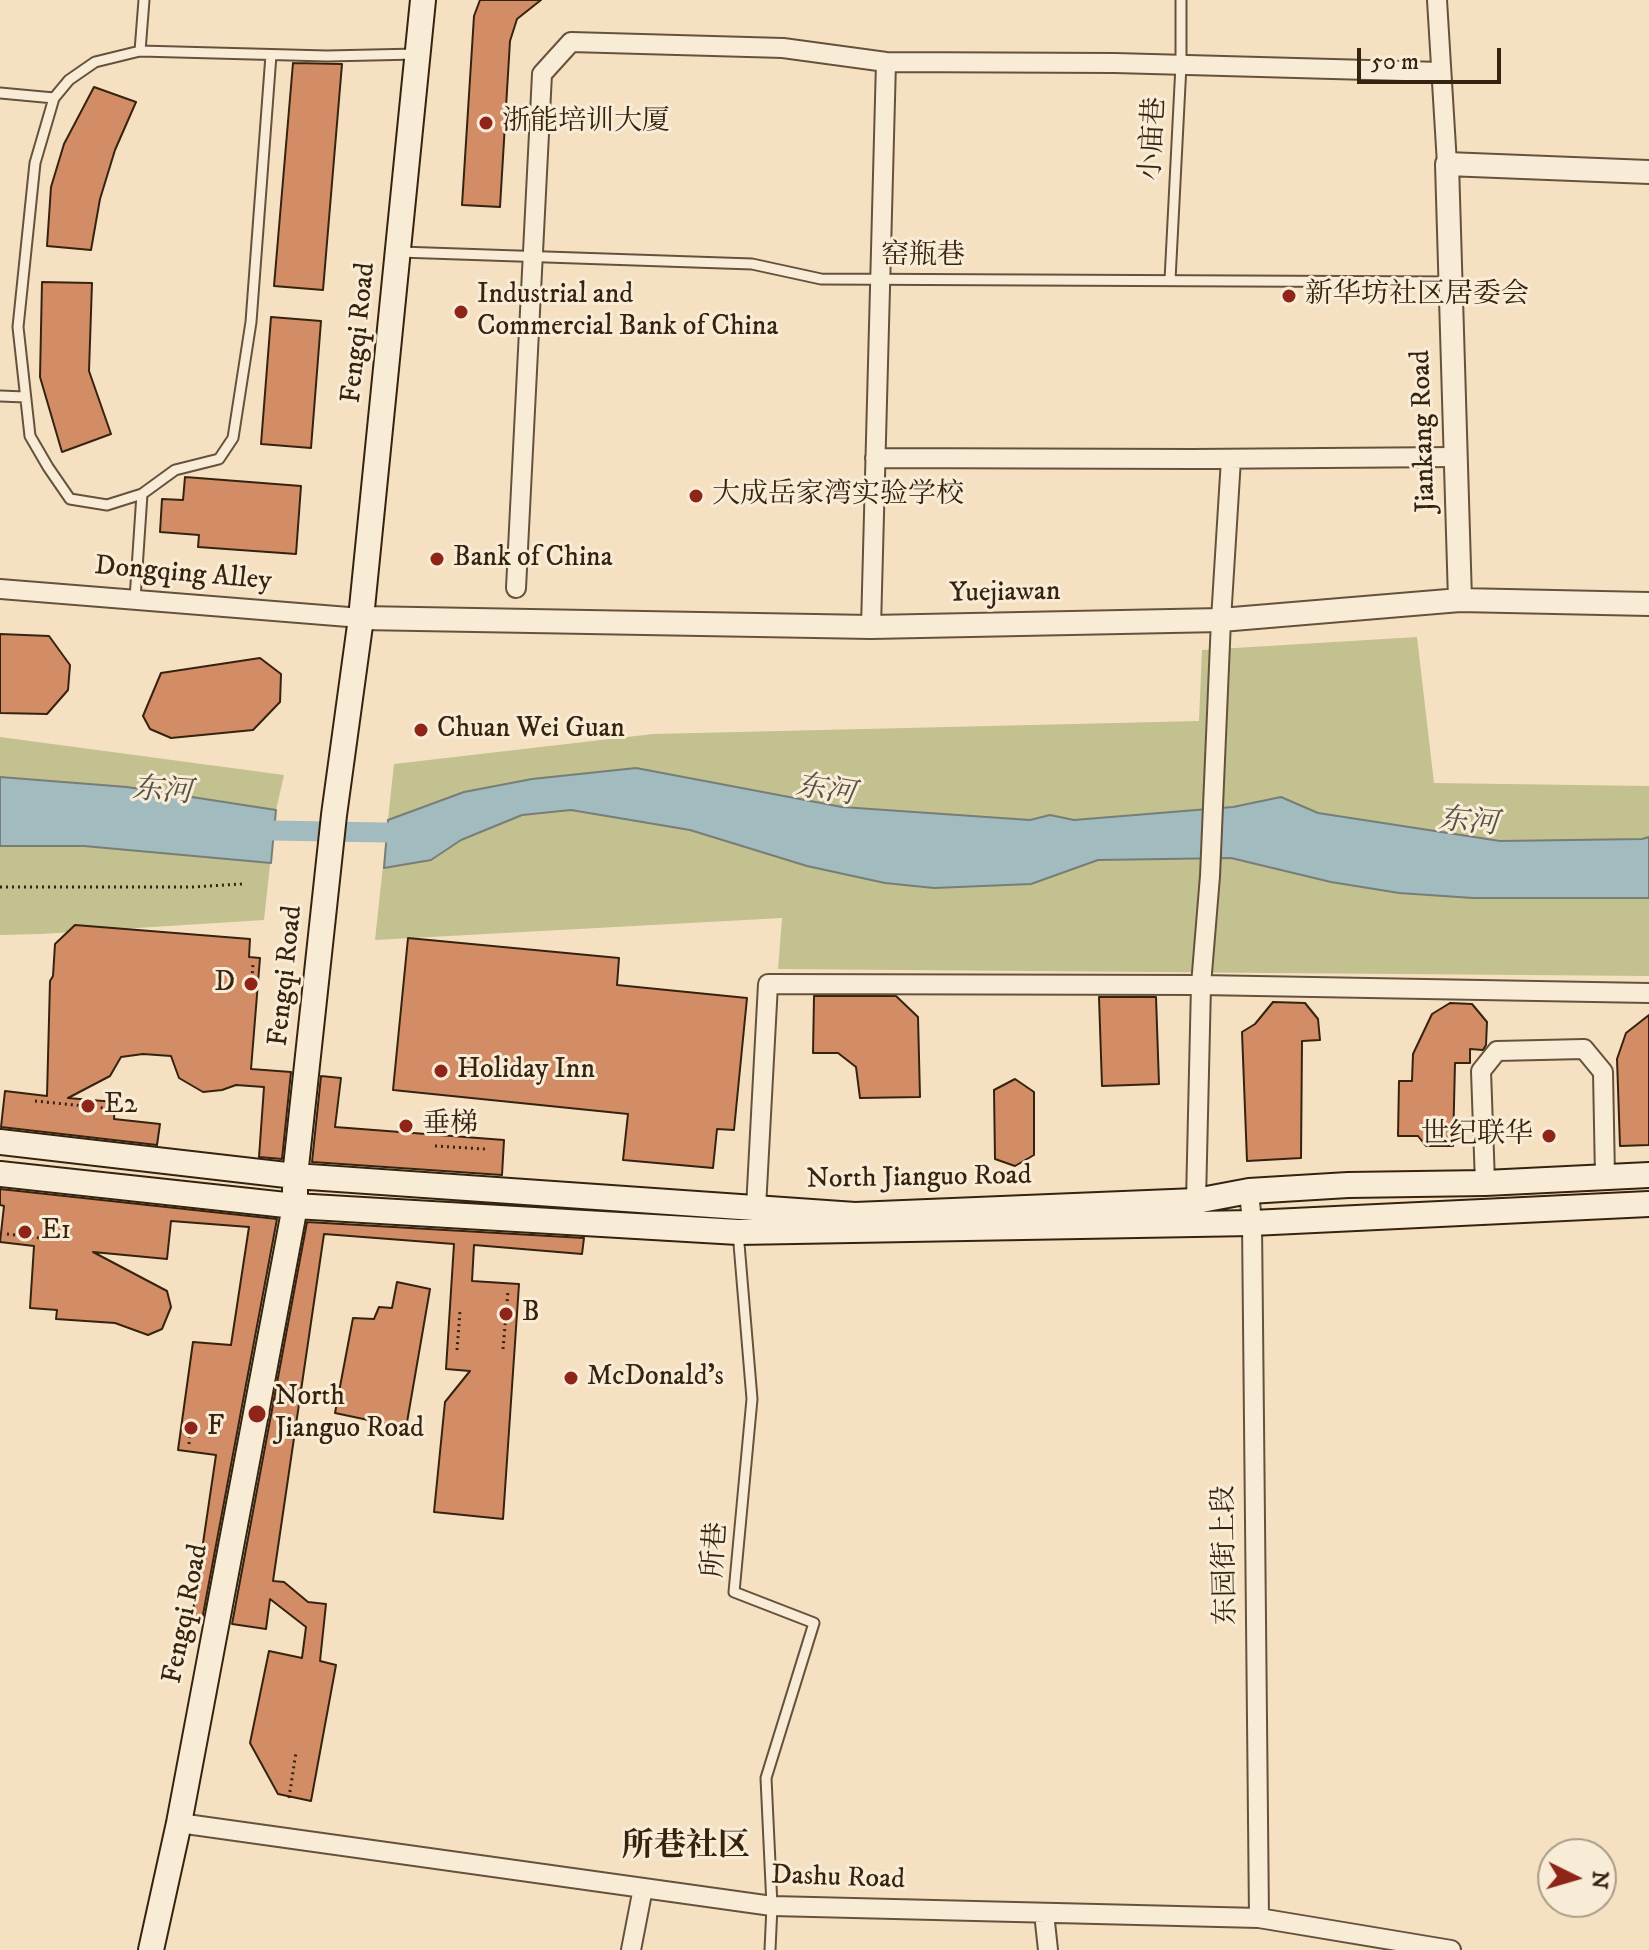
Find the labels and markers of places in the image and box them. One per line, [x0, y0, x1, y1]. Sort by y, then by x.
place label: 浙能培训大厦 [502, 106, 670, 140]
marker: 浙能培训大厦 [477, 114, 495, 132]
place label: Industrial and Commercial Bank of China [477, 279, 778, 345]
place label: 新华坊社区居委会 [1305, 279, 1529, 313]
marker: 新华坊社区居委会 [1280, 287, 1298, 305]
marker: Industrial and Commercial Bank of China [452, 303, 470, 321]
place label: 大成岳家湾实验学校 [712, 479, 964, 513]
marker: 大成岳家湾实验学校 [687, 487, 705, 505]
place label: Bank of China [453, 542, 613, 576]
marker: Bank of China [428, 550, 446, 568]
place label: Chuan Wei Guan [437, 713, 625, 747]
marker: Chuan Wei Guan [412, 721, 430, 739]
place label: D [214, 967, 235, 1001]
marker: D [242, 975, 260, 993]
place label: Holiday Inn [457, 1054, 595, 1088]
marker: Holiday Inn [432, 1062, 450, 1080]
place label: E2 [104, 1089, 138, 1123]
marker: E2 [79, 1097, 97, 1115]
place label: 垂梯 [422, 1109, 478, 1143]
marker: 垂梯 [397, 1117, 415, 1135]
place label: 世纪联华 [1421, 1119, 1533, 1153]
marker: 世纪联华 [1540, 1127, 1558, 1145]
place label: E1 [41, 1215, 71, 1249]
marker: E1 [16, 1223, 34, 1241]
place label: B [522, 1297, 540, 1331]
marker: B [497, 1305, 515, 1323]
place label: McDonald's [587, 1361, 724, 1395]
marker: McDonald's [562, 1369, 580, 1387]
place label: North Jianguo Road [275, 1381, 424, 1447]
marker: North Jianguo Road [246, 1403, 268, 1425]
place label: F [207, 1411, 224, 1445]
marker: F [182, 1419, 200, 1437]

